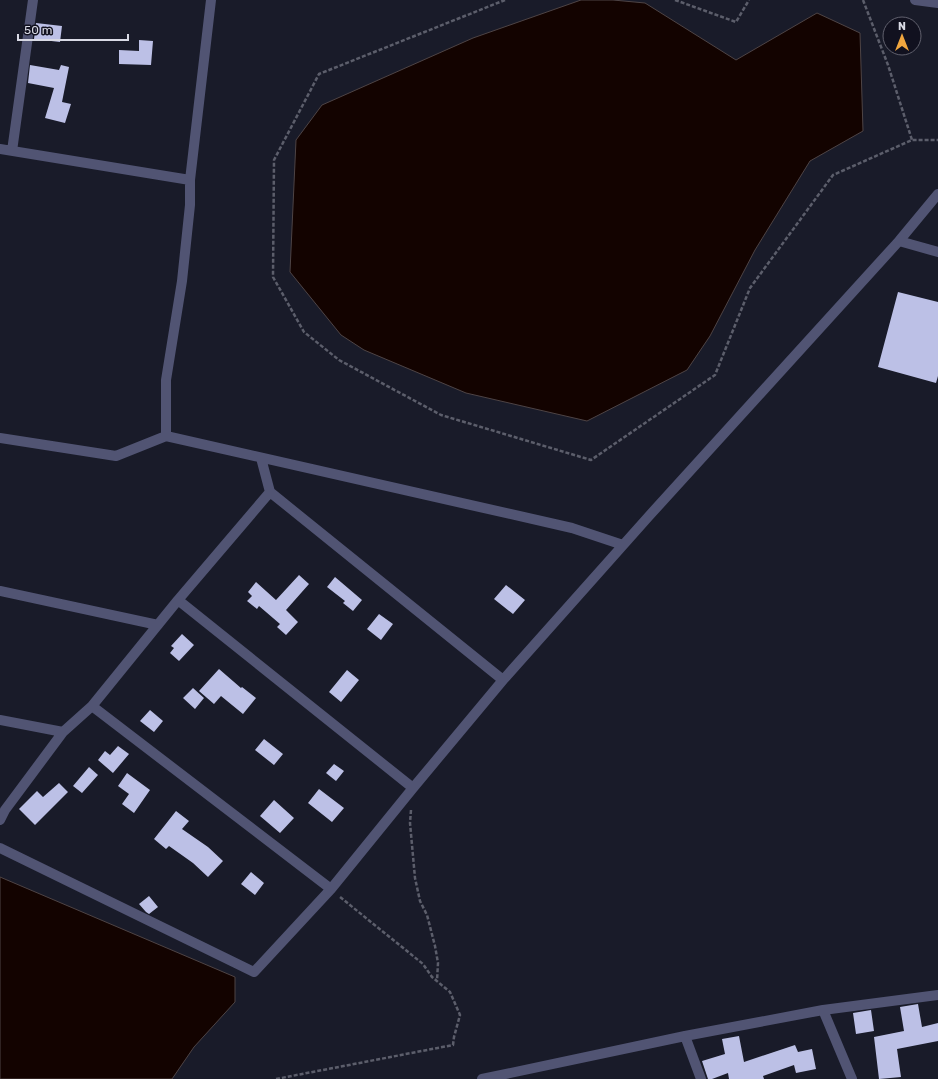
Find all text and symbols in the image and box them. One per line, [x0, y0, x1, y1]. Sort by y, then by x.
scale bar [18, 16, 128, 42]
north arrow [882, 16, 922, 56]
text: N [898, 20, 906, 33]
text: 50 m [24, 23, 52, 37]

